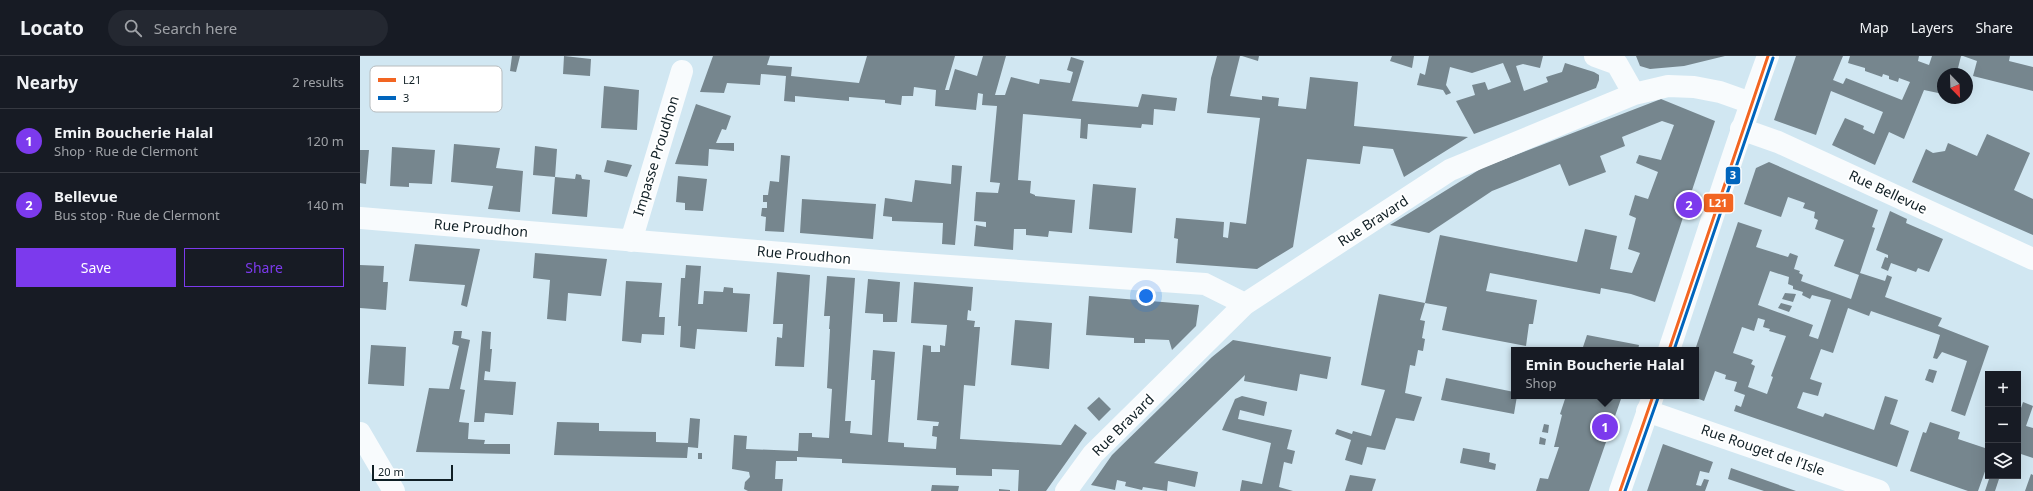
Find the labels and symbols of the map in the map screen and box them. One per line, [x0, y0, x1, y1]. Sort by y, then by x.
legend [370, 66, 502, 112]
north arrow [1937, 68, 1973, 104]
text: L21 [403, 72, 421, 87]
text: 3 [403, 90, 409, 105]
street label: Impasse Proudhon [628, 93, 683, 218]
street label: Rue Bellevue [1846, 165, 1931, 218]
line badge: 3 [1725, 166, 1741, 185]
text: 3 [1730, 167, 1736, 182]
pin: 2 [1676, 190, 1702, 220]
street label: Rue Bravard [1334, 191, 1412, 250]
line badge: L21 [1703, 193, 1734, 213]
text: L21 [1709, 195, 1727, 210]
street label: Rue Proudhon [433, 214, 529, 241]
street label: Rue Proudhon [756, 241, 852, 268]
your location [1136, 286, 1156, 306]
street label: Rue Bravard [1087, 389, 1158, 460]
pin: 1 [1592, 412, 1618, 442]
street label: Rue Rouget de l'Isle [1699, 419, 1828, 480]
scale bar [372, 463, 453, 482]

